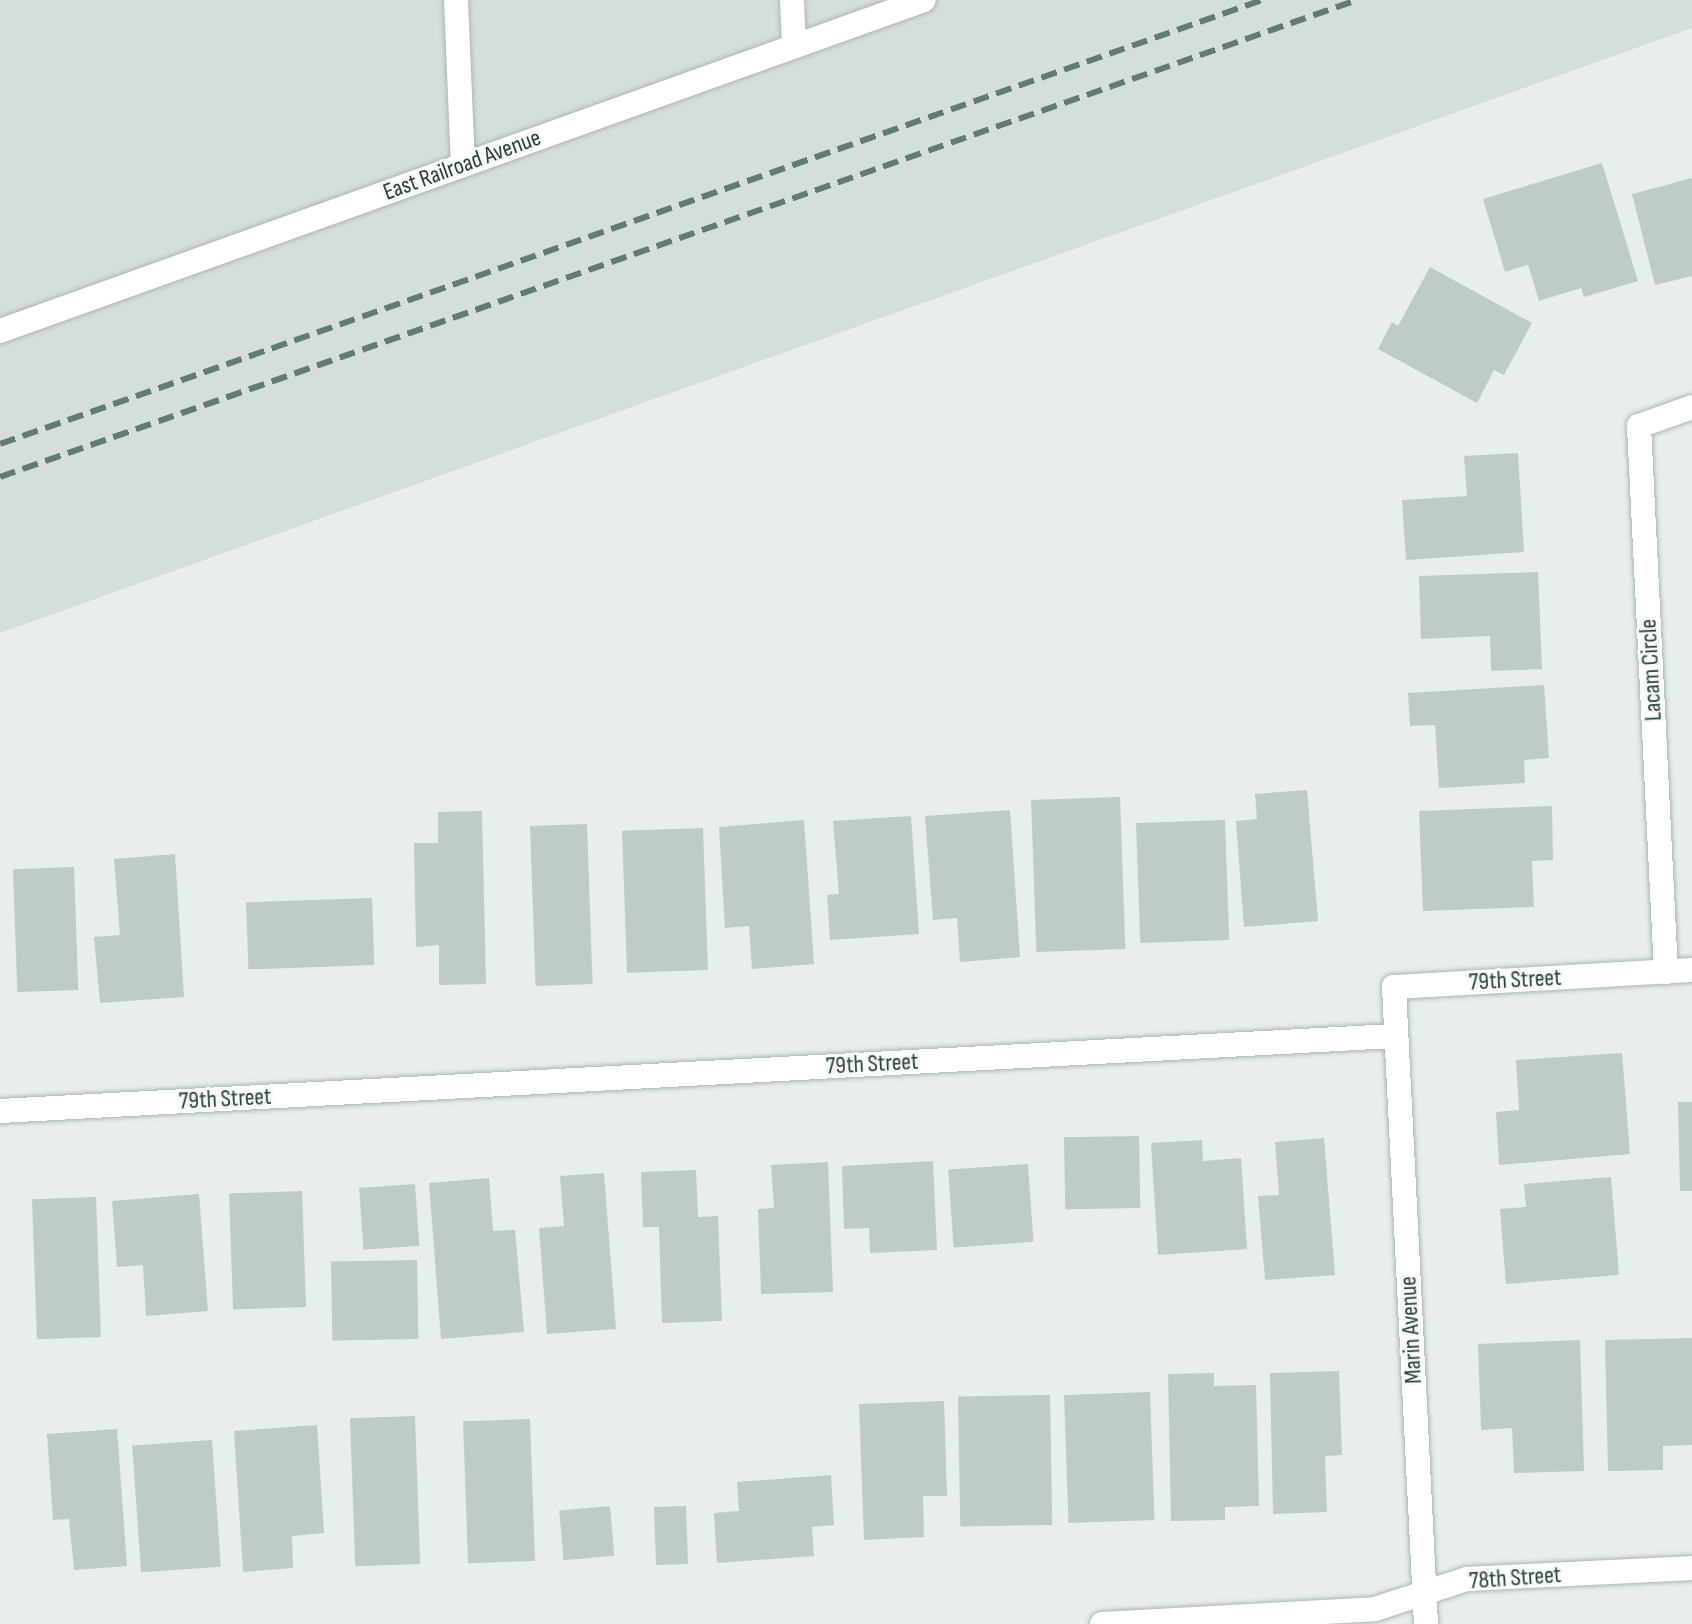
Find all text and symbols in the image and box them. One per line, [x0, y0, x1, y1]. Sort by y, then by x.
street label: East Railroad Avenue [379, 123, 545, 207]
street label: Lacam Circle [1634, 618, 1668, 722]
street label: 79th Street [1468, 963, 1562, 997]
street label: 79th Street [825, 1047, 919, 1081]
street label: 79th Street [178, 1082, 272, 1116]
street label: Marin Avenue [1394, 1276, 1428, 1384]
street label: 78th Street [1468, 1560, 1562, 1596]

